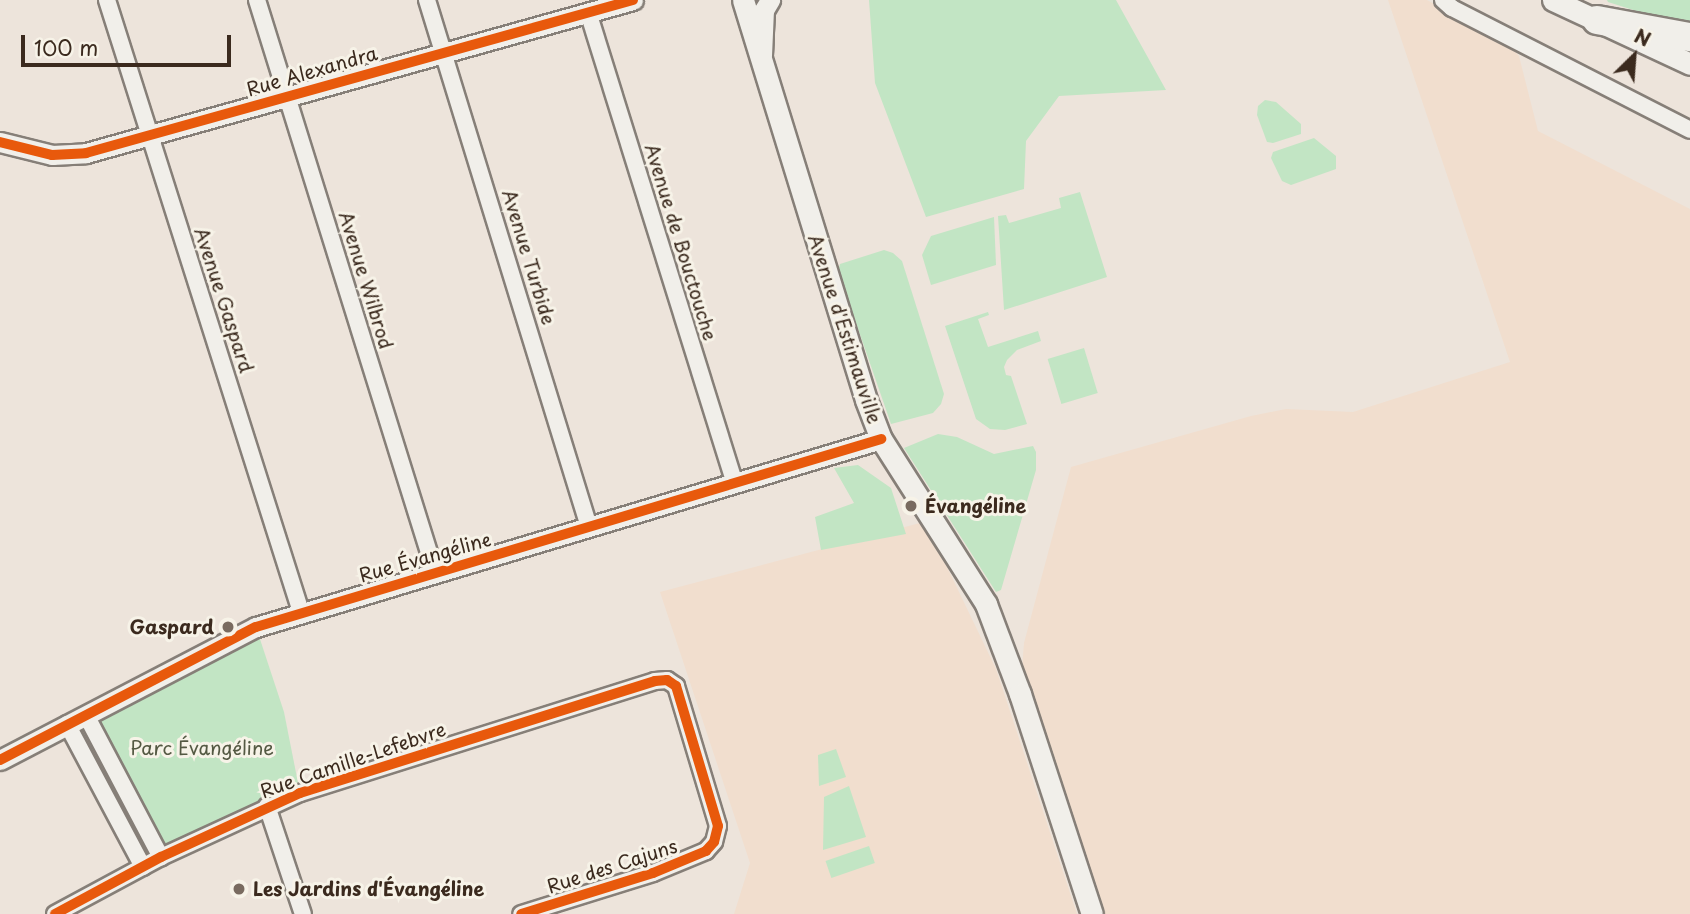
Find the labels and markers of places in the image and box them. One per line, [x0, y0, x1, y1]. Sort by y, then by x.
place label: Évangéline [925, 495, 1026, 517]
marker: Évangéline [903, 498, 919, 514]
place label: Gaspard [130, 616, 214, 638]
marker: Gaspard [220, 619, 236, 635]
place label: Les Jardins d'Évangéline [253, 878, 487, 900]
marker: Les Jardins d'Évangéline [231, 881, 247, 897]

